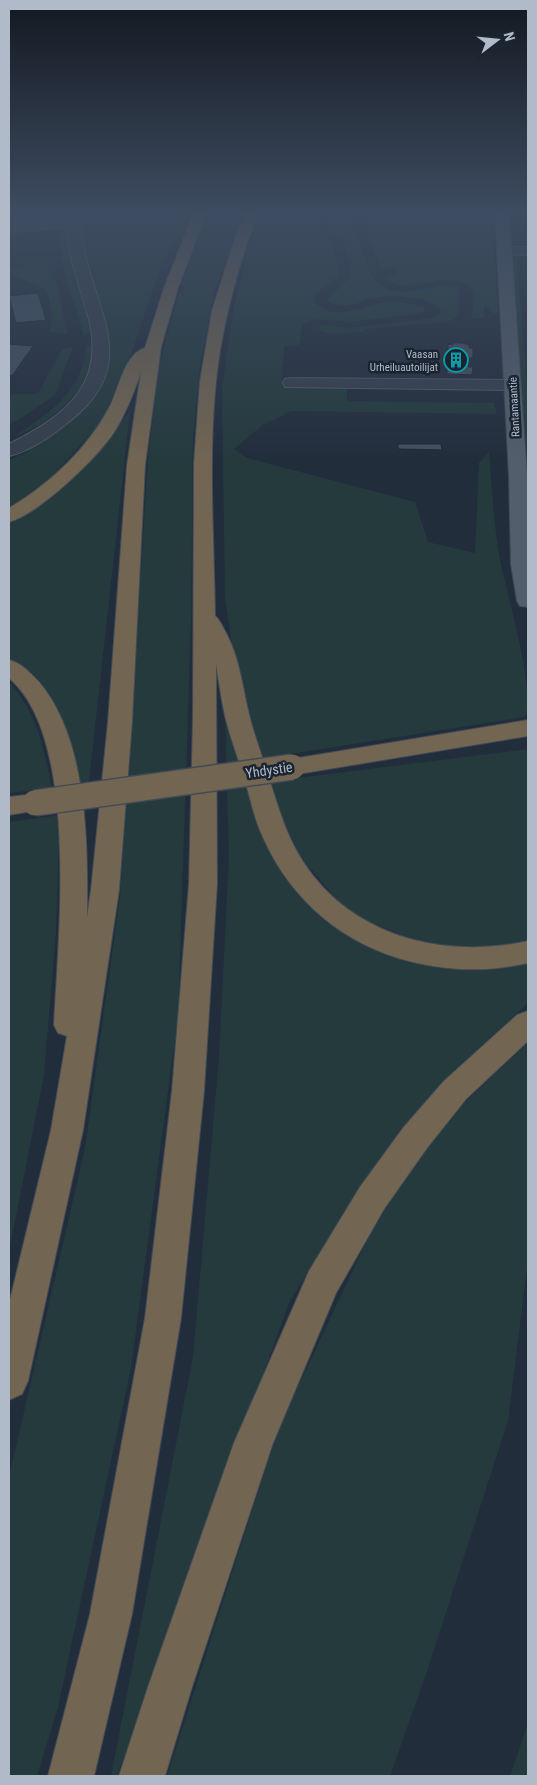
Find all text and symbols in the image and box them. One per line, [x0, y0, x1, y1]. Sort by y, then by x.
north arrow [472, 15, 522, 65]
text: N [501, 30, 518, 43]
building icon: Vaasan Urheiluautoilijat [443, 347, 469, 373]
place label: Vaasan Urheiluautoilijat [370, 348, 438, 374]
street label: Rantamaantie [506, 377, 523, 437]
street label: Yhdystie [245, 759, 294, 781]

